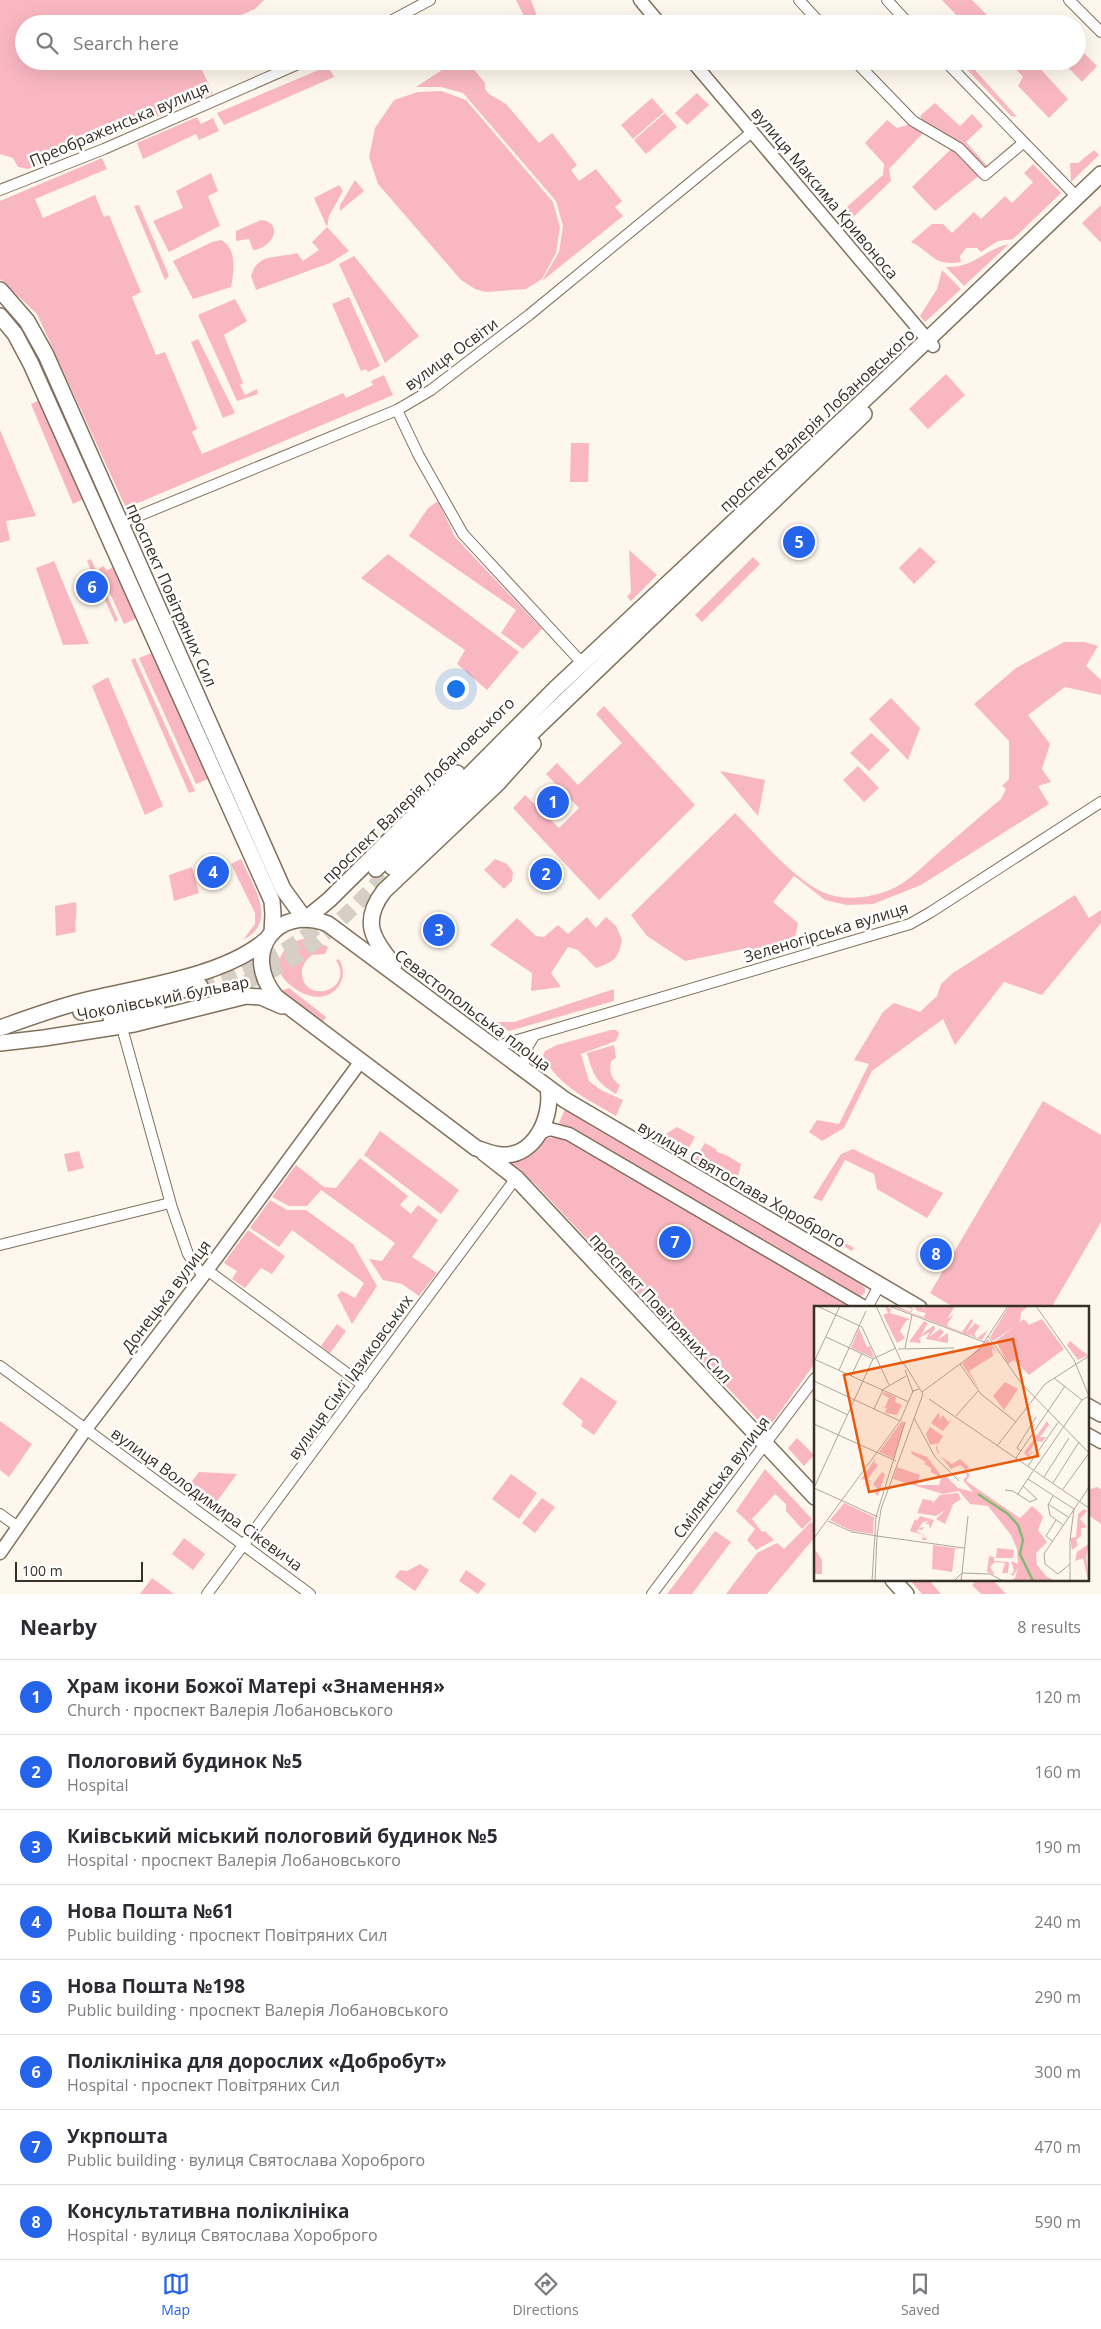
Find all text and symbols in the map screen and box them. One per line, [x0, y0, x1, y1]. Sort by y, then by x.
search box [15, 15, 1086, 70]
icon: search [33, 29, 61, 57]
text: Search here [73, 30, 179, 56]
street label: Преображенська вулиця [26, 76, 212, 172]
street label: вулиця Максима Кривоноса [746, 102, 904, 284]
street label: вулиця Освіти [400, 313, 502, 395]
street label: проспект Валерія Лобановського [714, 323, 920, 517]
street label: проспект Повітряних Сил [122, 500, 222, 690]
pin: 5 [783, 523, 815, 561]
pin: 6 [76, 568, 108, 606]
your location [443, 676, 469, 702]
street label: проспект Валерія Лобановського [317, 692, 519, 888]
pin: 1 [537, 783, 569, 821]
pin: 4 [197, 853, 229, 891]
pin: 2 [530, 855, 562, 893]
street label: Зеленогірська вулиця [741, 897, 911, 967]
pin: 3 [423, 911, 455, 949]
street label: Севастопольська площа [390, 944, 556, 1076]
street label: Чоколівський бульвар [75, 971, 251, 1025]
street label: вулиця Святослава Хороброго [634, 1115, 850, 1253]
pin: 7 [659, 1223, 691, 1261]
street label: проспект Повітряних Сил [585, 1228, 737, 1388]
street label: Донецька вулиця [116, 1235, 216, 1357]
pin: 8 [920, 1235, 952, 1273]
street label: вулиця Сімʼї Ідзиковських [283, 1290, 418, 1464]
inset map [814, 1306, 1088, 1582]
street label: Смілянська вулиця [668, 1411, 774, 1543]
street label: вулиця Володимира Сікевича [107, 1422, 307, 1576]
scale bar [15, 1559, 142, 1582]
text: 100 m [22, 1561, 63, 1580]
text: Nearby [20, 1613, 97, 1641]
text: 8 results [1017, 1616, 1081, 1638]
text: Храм ікони Божої Матері «Знамення» [67, 1673, 445, 1699]
text: 1 [31, 1686, 41, 1708]
text: 120 m [1035, 1686, 1081, 1708]
text: Church · проспект Валерія Лобановського [67, 1699, 393, 1721]
text: Пологовий будинок №5 [67, 1748, 302, 1774]
text: 2 [31, 1761, 41, 1783]
text: 160 m [1035, 1761, 1081, 1783]
text: Hospital [67, 1774, 129, 1796]
text: Киівський міський пологовий будинок №5 [67, 1823, 498, 1849]
text: 3 [31, 1836, 41, 1858]
text: 190 m [1035, 1836, 1081, 1858]
text: Hospital · проспект Валерія Лобановського [67, 1849, 401, 1871]
text: Нова Пошта №61 [67, 1898, 234, 1924]
text: 4 [31, 1911, 41, 1933]
text: 240 m [1035, 1911, 1081, 1933]
text: Public building · проспект Повітряних Сил [67, 1924, 387, 1946]
text: Нова Пошта №198 [67, 1973, 245, 1999]
text: 5 [31, 1986, 41, 2008]
text: 290 m [1035, 1986, 1081, 2008]
text: Public building · проспект Валерія Лобановського [67, 1999, 448, 2021]
text: Поліклініка для дорослих «Добробут» [67, 2048, 447, 2074]
text: 6 [31, 2061, 41, 2083]
text: 300 m [1035, 2061, 1081, 2083]
text: Hospital · проспект Повітряних Сил [67, 2074, 340, 2096]
text: Укрпошта [67, 2123, 168, 2149]
text: 7 [31, 2136, 41, 2158]
text: 470 m [1035, 2136, 1081, 2158]
text: Public building · вулиця Святослава Хороброго [67, 2149, 425, 2171]
text: Консультативна поліклініка [67, 2198, 349, 2224]
text: 8 [31, 2211, 41, 2233]
text: 590 m [1035, 2211, 1081, 2233]
text: Hospital · вулиця Святослава Хороброго [67, 2224, 378, 2246]
tab: Map [161, 2270, 190, 2319]
tab: Directions [512, 2270, 579, 2319]
tab: Saved [901, 2270, 940, 2319]

